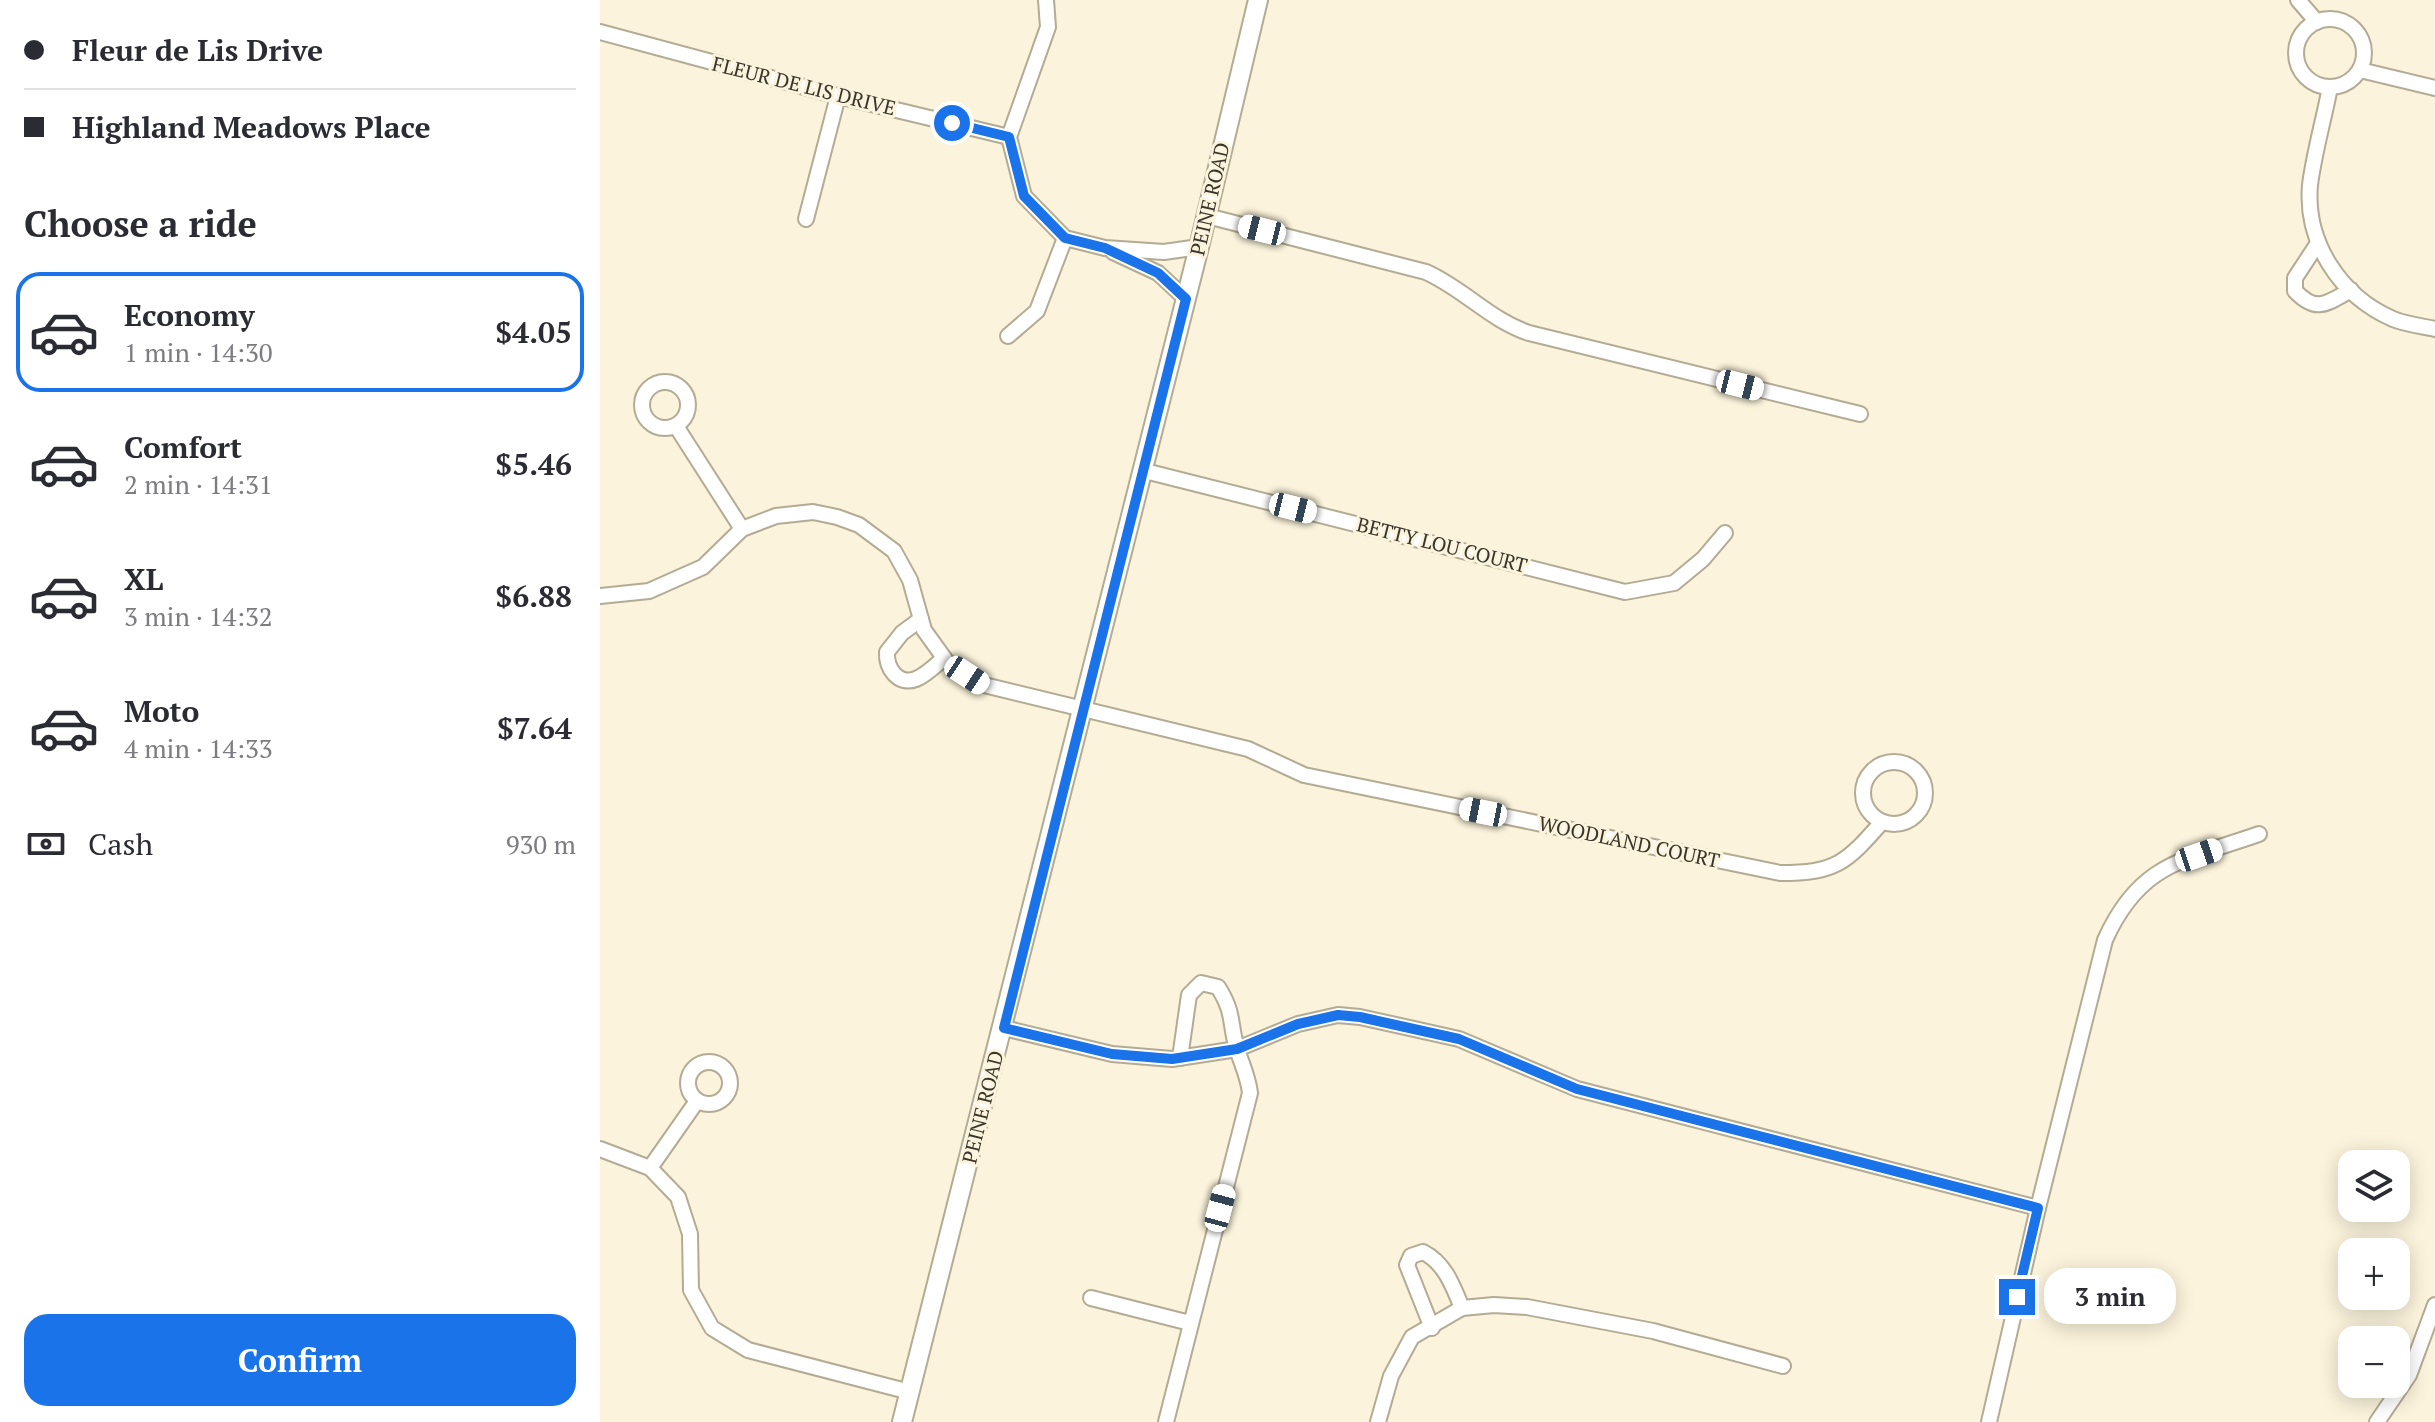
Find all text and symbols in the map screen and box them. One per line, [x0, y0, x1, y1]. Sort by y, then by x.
text: Fleur de Lis Drive [72, 30, 323, 70]
street label: FLEUR DE LIS DRIVE [710, 50, 899, 121]
route start [934, 105, 970, 141]
text: Highland Meadows Place [72, 107, 431, 147]
street label: PEINE ROAD [1183, 140, 1236, 258]
text: Choose a ride [24, 200, 257, 247]
car [1236, 213, 1288, 247]
text: Economy [124, 295, 255, 335]
icon: car [28, 296, 100, 368]
text: $4.05 [495, 312, 572, 352]
text: 1 min · 14:30 [124, 335, 273, 369]
car [1714, 368, 1766, 402]
text: Comfort [124, 427, 242, 467]
icon: car [28, 428, 100, 500]
text: $5.46 [495, 444, 572, 484]
text: 2 min · 14:31 [124, 467, 273, 501]
car [1267, 491, 1319, 525]
street label: BETTY LOU COURT [1354, 510, 1530, 579]
text: XL [124, 559, 163, 599]
icon: car [28, 560, 100, 632]
text: $6.88 [495, 576, 572, 616]
text: 3 min · 14:32 [124, 599, 273, 633]
car [940, 652, 994, 698]
text: Moto [124, 691, 199, 731]
icon: car [28, 692, 100, 764]
text: $7.64 [497, 708, 572, 748]
text: 4 min · 14:33 [124, 731, 273, 765]
car [1457, 796, 1509, 828]
street label: WOODLAND COURT [1536, 809, 1722, 874]
icon: cash [24, 822, 68, 866]
text: Cash [88, 824, 153, 864]
text: 930 m [506, 827, 576, 861]
car [2172, 836, 2226, 874]
street label: PEINE ROAD [955, 1048, 1010, 1166]
map controls [2338, 1150, 2410, 1398]
button: layers [2338, 1150, 2410, 1222]
car [1202, 1182, 1238, 1234]
button: + [2338, 1238, 2410, 1310]
callout: 3 min [2045, 1269, 2177, 1325]
route end [1999, 1279, 2035, 1315]
text: 3 min [2074, 1279, 2146, 1313]
button: Confirm [24, 1314, 576, 1406]
button: − [2338, 1326, 2410, 1398]

